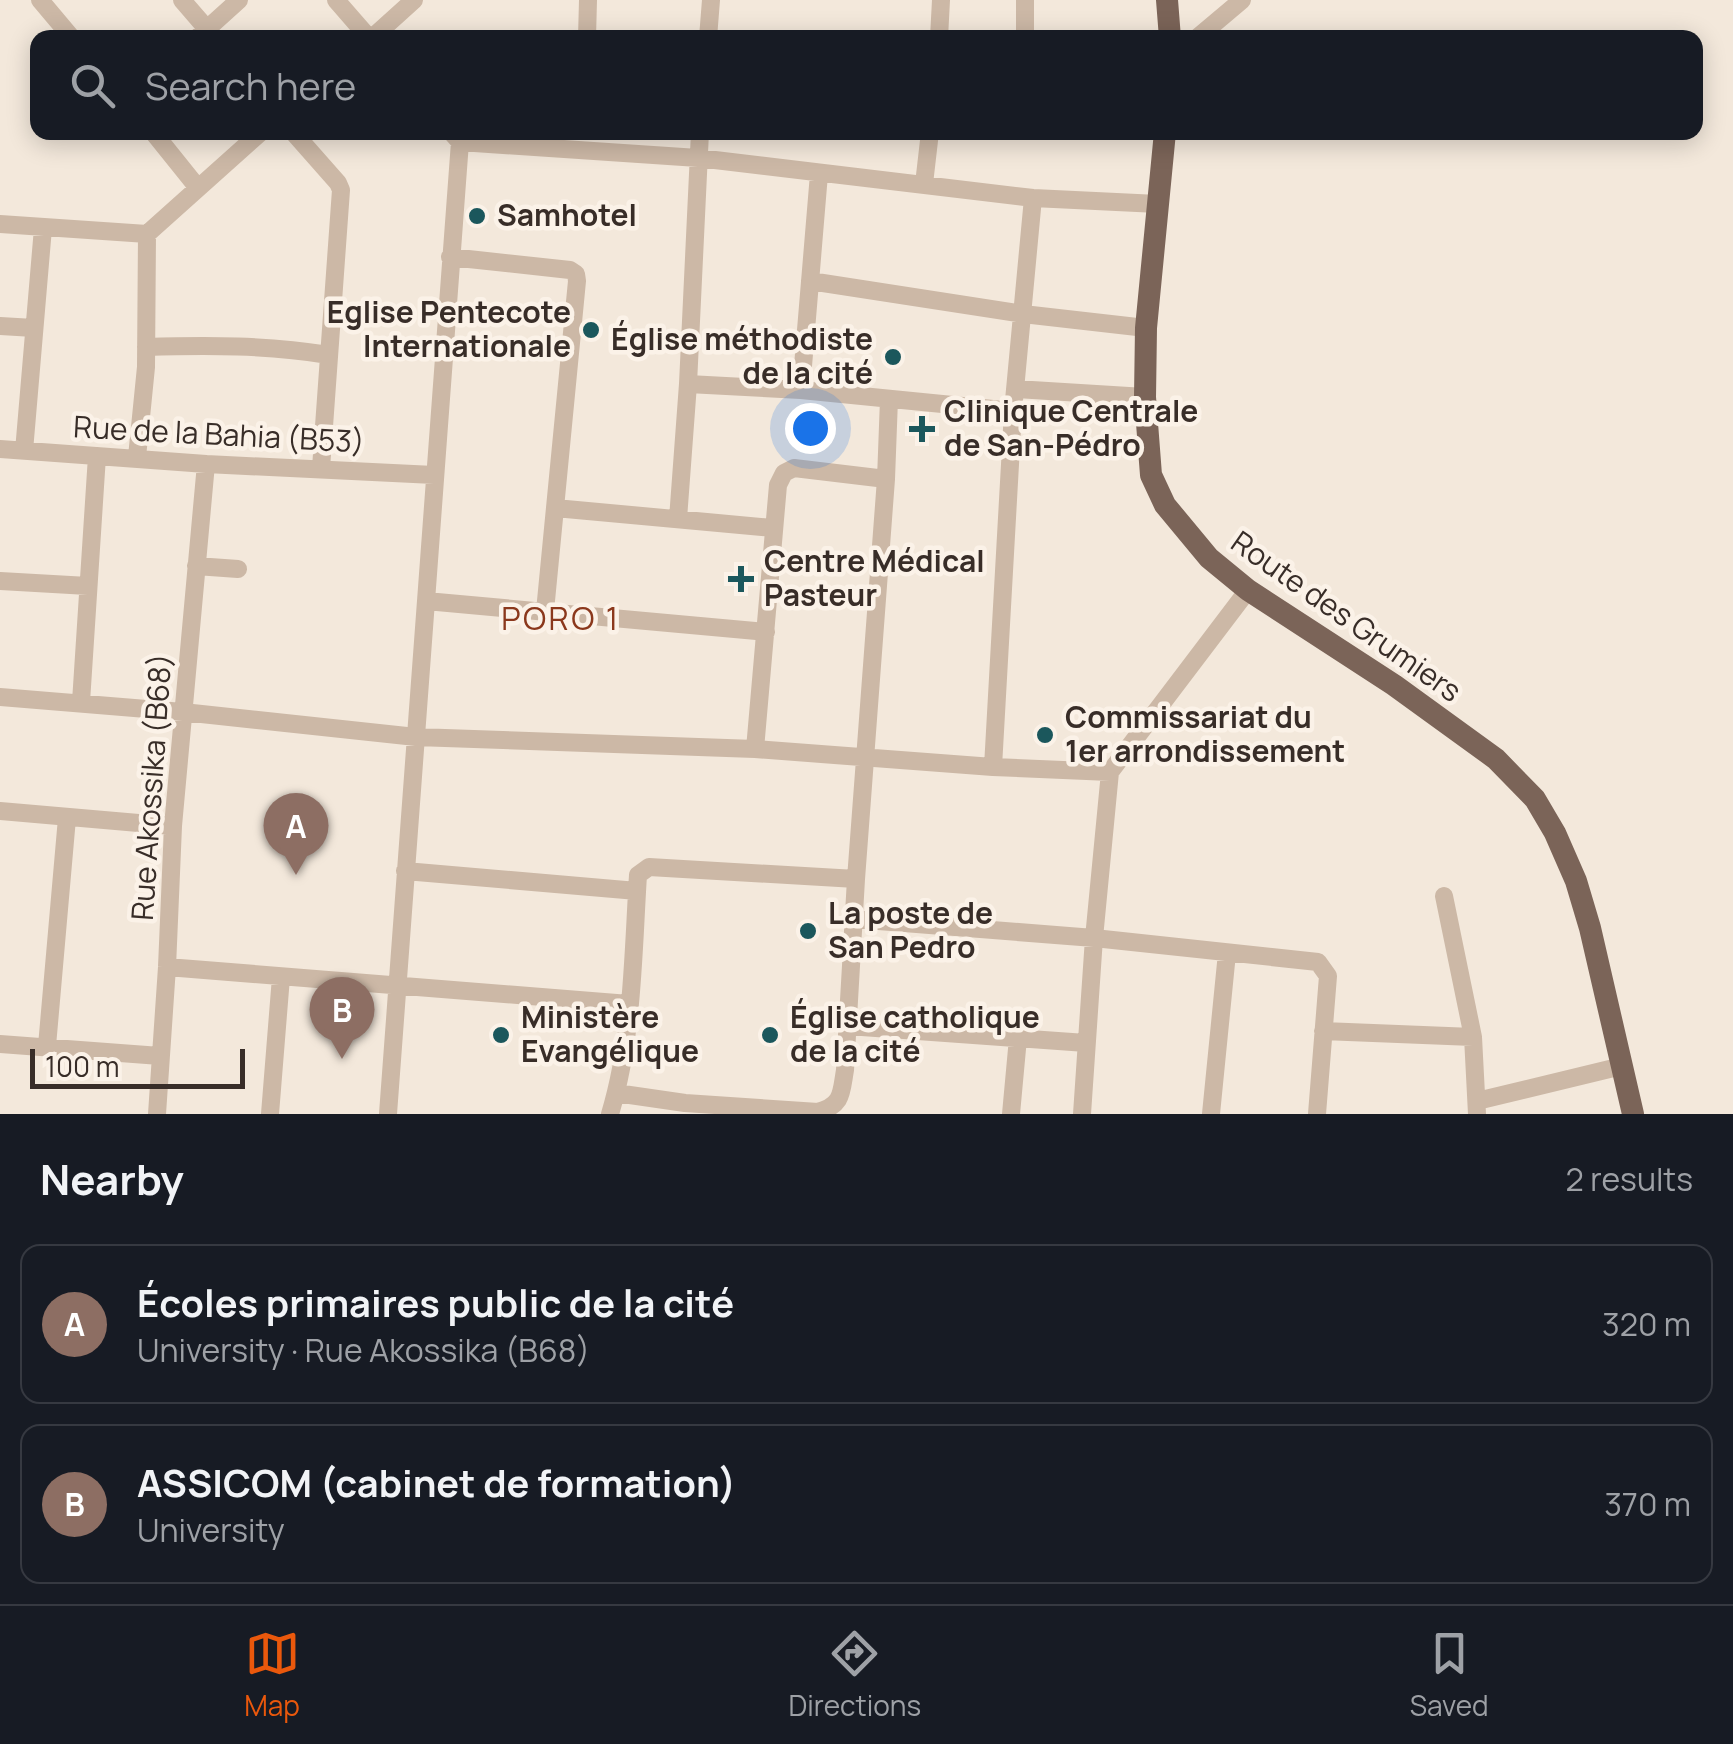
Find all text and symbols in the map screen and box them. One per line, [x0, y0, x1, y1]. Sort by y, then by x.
search box [30, 30, 1703, 140]
icon: search [65, 58, 120, 113]
text: Search here [145, 59, 356, 111]
place label: Samhotel [497, 194, 637, 235]
marker: Samhotel [466, 205, 488, 227]
place label: Eglise Pentecote Internationale [327, 291, 571, 366]
place label: Église méthodiste de la cité [611, 318, 873, 393]
marker: Eglise Pentecote Internationale [580, 319, 602, 341]
marker: Église méthodiste de la cité [882, 346, 904, 368]
place label: Clinique Centrale de San-Pédro [944, 390, 1198, 465]
your location [785, 403, 836, 454]
street label: Rue de la Bahia (B53) [72, 405, 366, 462]
marker: Clinique Centrale de San-Pédro [909, 416, 935, 442]
street label: Route des Grumiers [1224, 521, 1470, 711]
place label: Centre Médical Pasteur [764, 540, 985, 615]
marker: Centre Médical Pasteur [728, 566, 754, 592]
district label: PORO 1 [501, 596, 621, 640]
street label: Rue Akossika (B68) [121, 652, 180, 922]
place label: Commissariat du 1er arrondissement [1065, 696, 1345, 771]
marker: Commissariat du 1er arrondissement [1034, 724, 1056, 746]
pin: A [264, 792, 328, 875]
place label: La poste de San Pedro [828, 892, 993, 967]
marker: La poste de San Pedro [797, 920, 819, 942]
pin: B [310, 976, 374, 1059]
place label: Ministère Evangélique [521, 996, 699, 1071]
place label: Église catholique de la cité [790, 996, 1040, 1071]
marker: Ministère Evangélique [490, 1024, 512, 1046]
marker: Église catholique de la cité [759, 1024, 781, 1046]
scale bar [30, 1044, 245, 1088]
text: 100 m [45, 1047, 119, 1085]
text: Nearby [40, 1150, 184, 1208]
text: 2 results [1566, 1157, 1693, 1201]
text: Écoles primaires public de la cité [137, 1276, 734, 1328]
text: A [64, 1302, 85, 1346]
text: 320 m [1602, 1302, 1691, 1346]
text: University · Rue Akossika (B68) [137, 1328, 590, 1372]
text: ASSICOM (cabinet de formation) [137, 1456, 736, 1508]
text: B [64, 1482, 85, 1526]
text: 370 m [1604, 1482, 1691, 1526]
text: University [137, 1508, 285, 1552]
tab: Map [244, 1626, 300, 1724]
tab: Directions [789, 1626, 921, 1724]
tab: Saved [1410, 1626, 1489, 1724]

